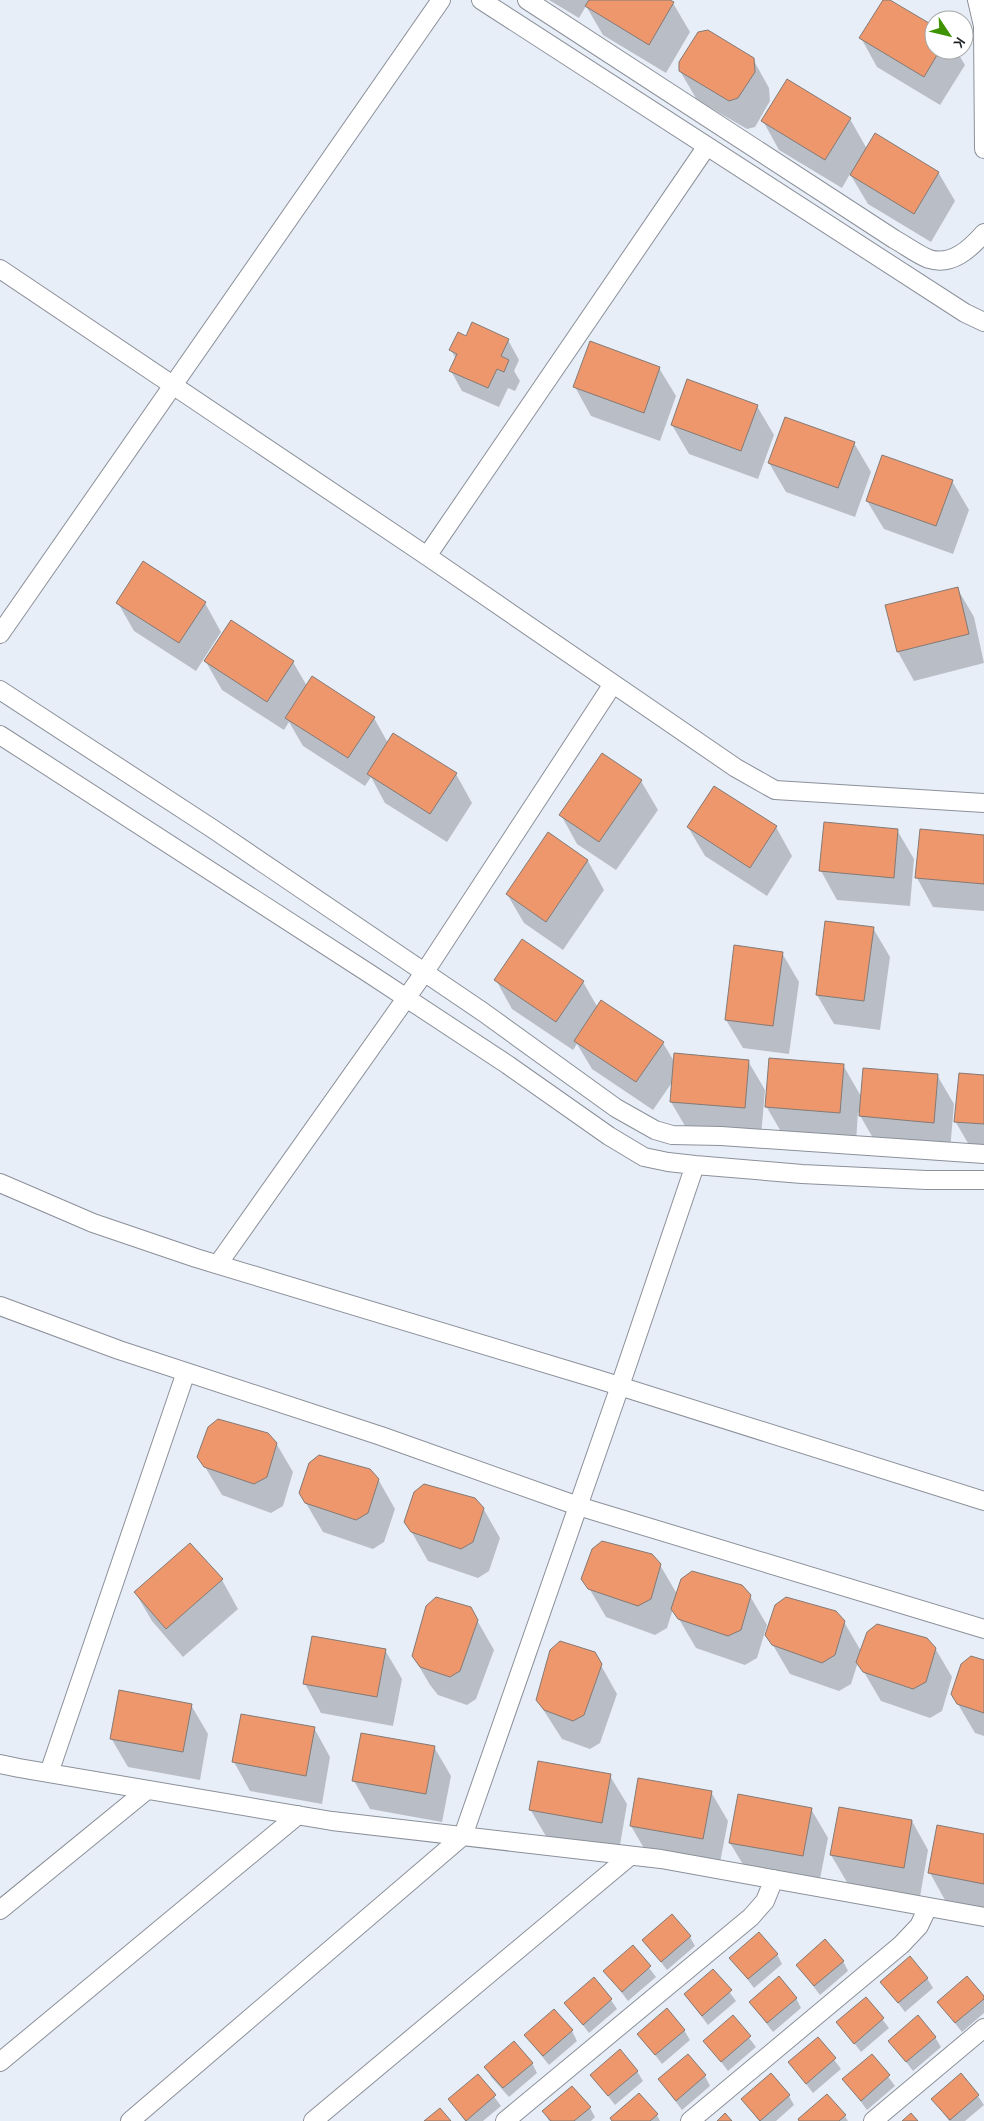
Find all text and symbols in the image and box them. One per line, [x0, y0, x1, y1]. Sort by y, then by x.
north arrow [924, 10, 974, 60]
text: K [950, 34, 970, 51]

